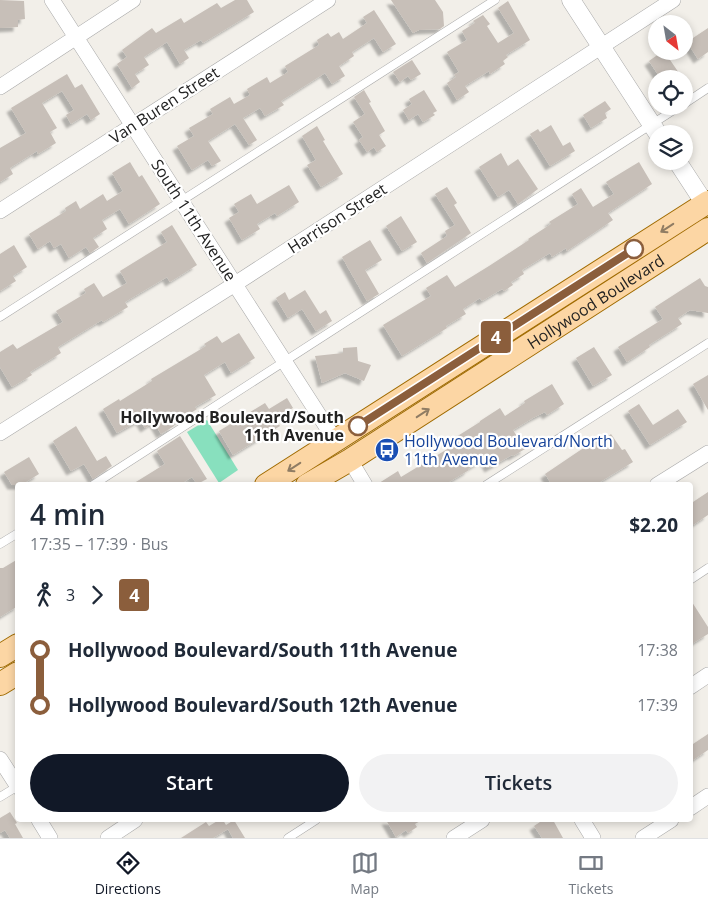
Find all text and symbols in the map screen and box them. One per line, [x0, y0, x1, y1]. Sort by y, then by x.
north arrow [648, 15, 692, 60]
map controls [648, 15, 693, 170]
street label: Van Buren Street [105, 61, 223, 149]
button: locate [648, 70, 693, 115]
button: layers [648, 125, 693, 170]
street label: South 11th Avenue [146, 155, 242, 285]
street label: Harrison Street [283, 178, 391, 258]
one-way arrow [660, 223, 674, 233]
unlabelled marker [624, 239, 644, 259]
street label: Hollywood Boulevard [523, 249, 668, 354]
line badge: 4 [480, 321, 512, 353]
text: 4 [491, 325, 501, 349]
place label: Hollywood Boulevard/South 11th Avenue [120, 406, 344, 446]
one-way arrow [416, 408, 430, 418]
marker: Hollywood Boulevard/South 11th Avenue [348, 416, 368, 436]
place label: Hollywood Boulevard/North 11th Avenue [404, 430, 613, 470]
bus stop icon: Hollywood Boulevard/North 11th Avenue [374, 437, 400, 463]
one-way arrow [288, 462, 302, 472]
text: 4 min [30, 495, 106, 533]
text: $2.20 [629, 512, 678, 538]
text: 17:35 – 17:39 · Bus [30, 533, 168, 555]
icon: walk [30, 581, 58, 609]
icon: forward [83, 581, 111, 609]
text: 4 [129, 583, 139, 607]
text: 3 [66, 584, 75, 606]
text: Hollywood Boulevard/South 11th Avenue [68, 637, 457, 663]
text: 17:38 [637, 639, 678, 661]
text: Hollywood Boulevard/South 12th Avenue [68, 692, 457, 718]
text: 17:39 [637, 694, 678, 716]
button: Start [30, 754, 349, 812]
button: Tickets [359, 754, 678, 812]
tab: Directions [95, 849, 161, 898]
tab: Map [350, 849, 379, 898]
tab: Tickets [568, 849, 613, 898]

